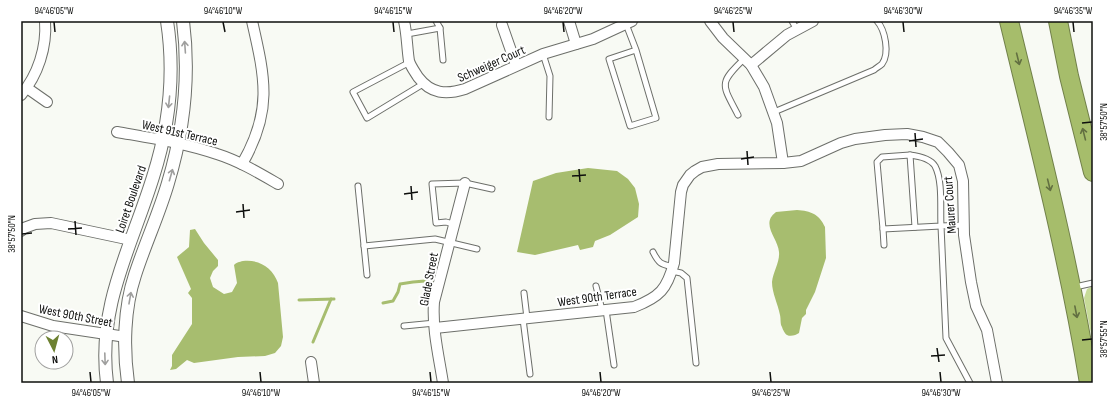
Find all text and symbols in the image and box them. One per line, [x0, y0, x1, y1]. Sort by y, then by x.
text: 94°46'05"W [34, 5, 74, 17]
text: 94°46'10"W [204, 5, 243, 17]
text: 94°46'15"W [374, 5, 413, 17]
text: 94°46'20"W [543, 5, 583, 17]
text: 94°46'25"W [714, 5, 753, 17]
text: 94°46'30"W [883, 5, 923, 17]
text: 94°46'35"W [1054, 5, 1093, 17]
one-way arrow [181, 41, 189, 54]
street label: Schweiger Court [455, 42, 528, 86]
one-way arrow [1015, 52, 1022, 65]
one-way arrow [165, 95, 172, 108]
text: 38°57'50"N [1098, 103, 1110, 141]
street label: West 91st Terrace [140, 116, 219, 149]
one-way arrow [1079, 128, 1087, 141]
street label: Loiret Boulevard [112, 164, 150, 235]
one-way arrow [167, 169, 175, 182]
street label: Maurer Court [940, 176, 960, 234]
one-way arrow [1046, 178, 1053, 191]
text: 38°57'50"N [6, 215, 18, 253]
street label: Glade Street [416, 251, 442, 307]
street label: West 90th Terrace [557, 284, 638, 310]
one-way arrow [126, 292, 134, 305]
street label: West 90th Street [38, 301, 114, 331]
one-way arrow [1073, 305, 1081, 318]
text: 38°57'55"N [1098, 320, 1110, 358]
north arrow [34, 330, 74, 370]
one-way arrow [101, 352, 108, 365]
text: N [51, 353, 59, 366]
text: 94°46'05"W [71, 387, 111, 399]
text: 94°46'10"W [242, 387, 281, 399]
text: 94°46'15"W [412, 387, 451, 399]
text: 94°46'20"W [581, 387, 621, 399]
text: 94°46'25"W [752, 387, 791, 399]
text: 94°46'30"W [921, 387, 961, 399]

